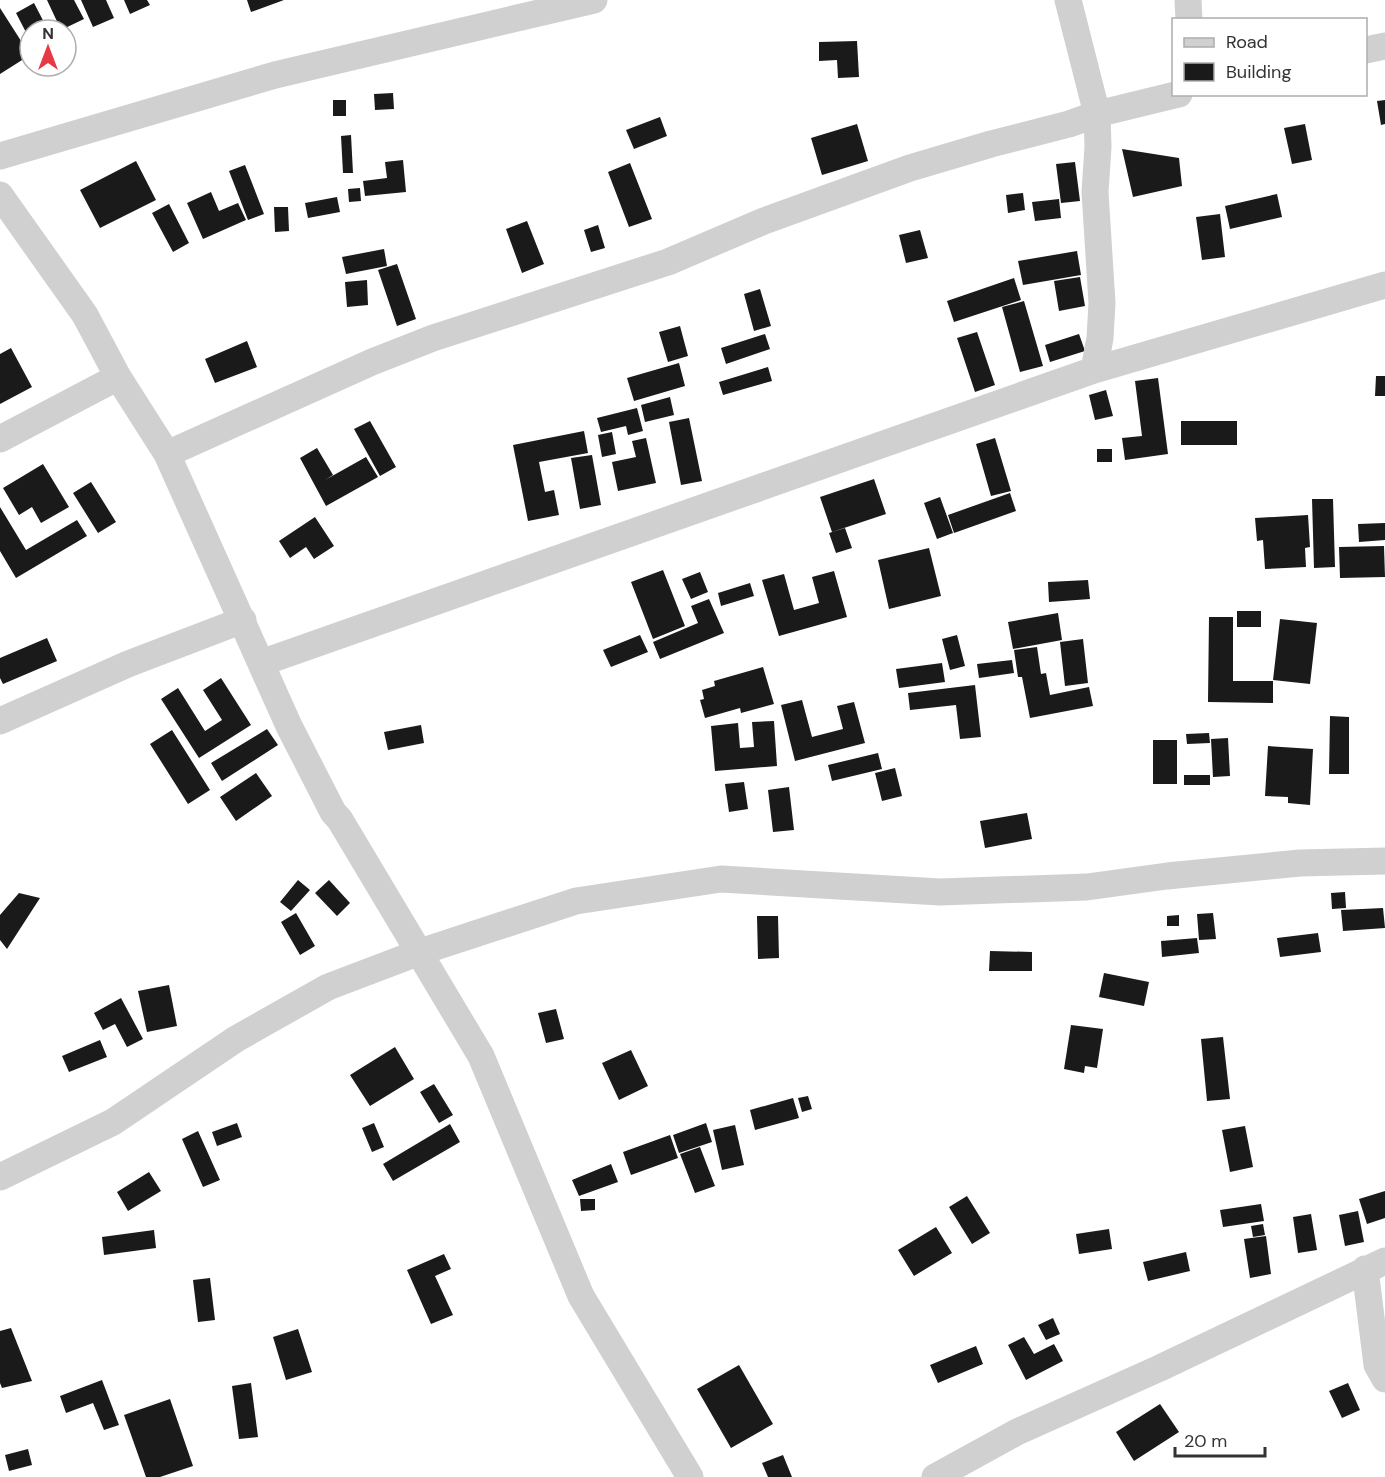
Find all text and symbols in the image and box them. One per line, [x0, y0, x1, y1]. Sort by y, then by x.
north arrow [18, 18, 78, 78]
legend [1172, 18, 1367, 96]
text: N [42, 23, 54, 44]
text: Road [1226, 30, 1268, 54]
text: Building [1226, 60, 1291, 84]
scale bar [1175, 1420, 1265, 1458]
text: 20 m [1184, 1429, 1227, 1453]

